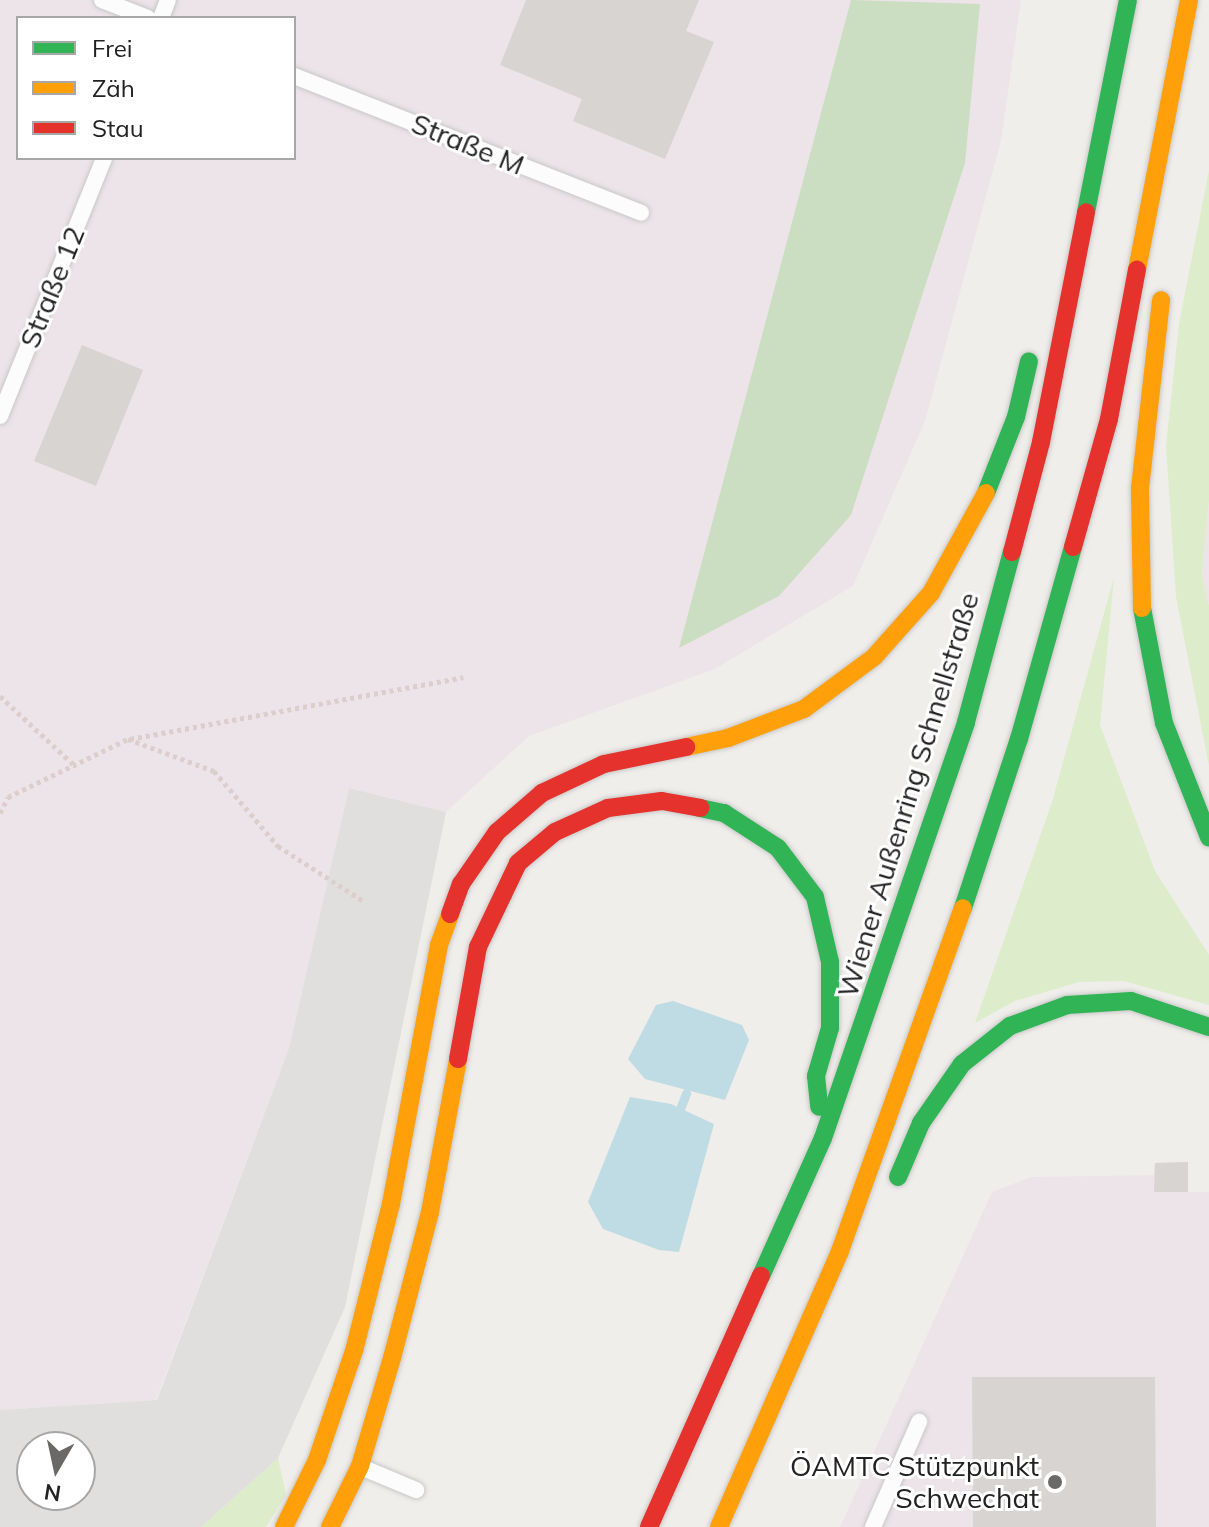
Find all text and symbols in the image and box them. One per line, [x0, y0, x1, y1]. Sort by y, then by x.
legend [16, 16, 296, 160]
text: Frei [92, 33, 133, 63]
text: Zäh [92, 73, 135, 103]
street label: Straße M [407, 106, 529, 182]
text: Stau [92, 113, 144, 143]
street label: Straße 12 [12, 221, 92, 353]
street label: Wiener Außenring Schnellstraße [830, 588, 986, 1002]
north arrow [16, 1431, 96, 1511]
place label: ÖAMTC Stützpunkt Schwechat [790, 1449, 1039, 1515]
marker: ÖAMTC Stützpunkt Schwechat [1046, 1473, 1064, 1491]
text: N [42, 1478, 63, 1508]

